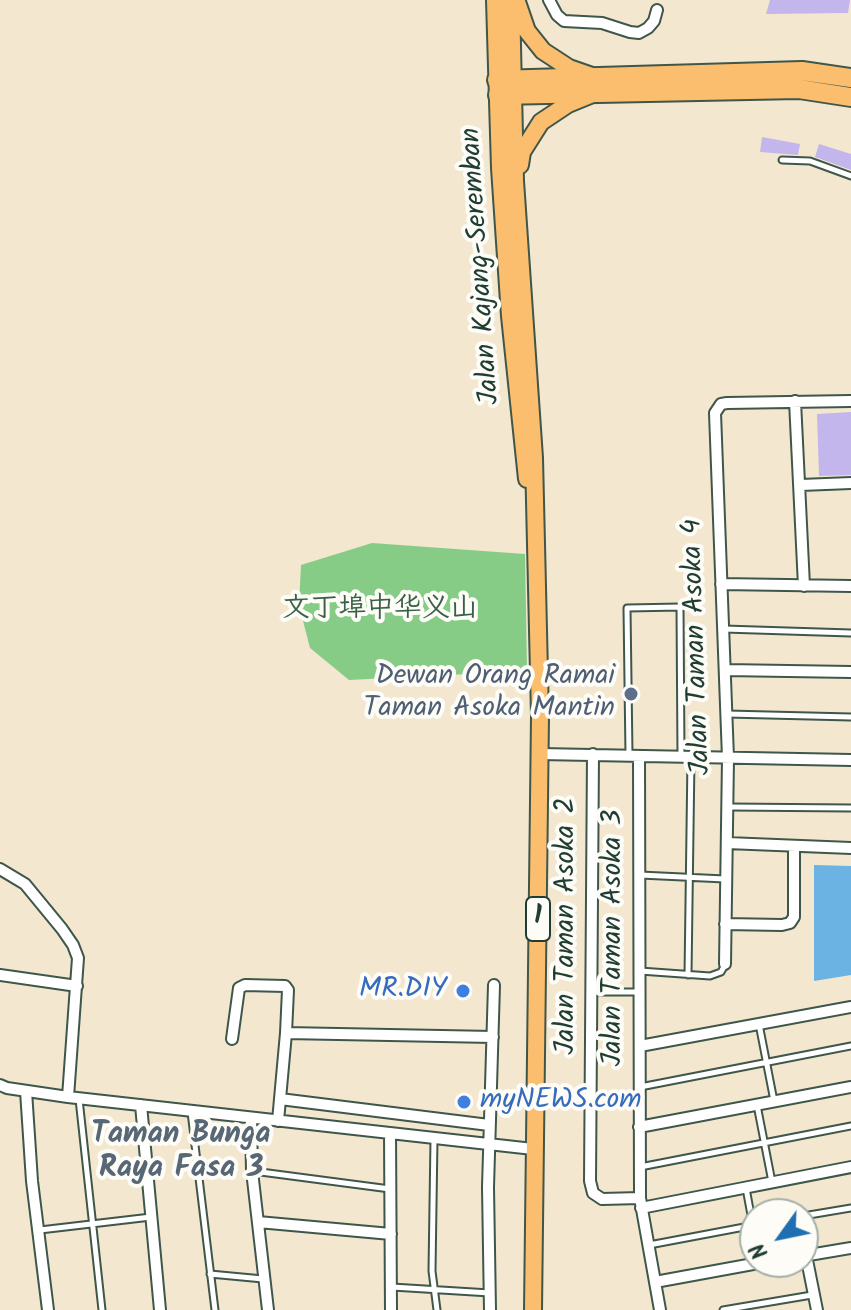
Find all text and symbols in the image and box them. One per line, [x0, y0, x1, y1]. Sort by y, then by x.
street label: Jalan Kajang-Seremban [457, 126, 509, 406]
street label: Jalan Taman Asoka 4 [678, 518, 720, 776]
park label: 文丁埠中华义山 [282, 594, 478, 628]
place label: Dewan Orang Ramai Taman Asoka Mantin [364, 661, 615, 727]
marker: Dewan Orang Ramai Taman Asoka Mantin [622, 685, 640, 703]
street label: Jalan Taman Asoka 2 [551, 797, 585, 1055]
street label: Jalan Taman Asoka 3 [598, 809, 632, 1067]
road number: 1 [526, 897, 550, 941]
place label: MR.DIY [359, 974, 447, 1008]
marker: MR.DIY [454, 982, 472, 1000]
place label: myNEWS.com [480, 1085, 642, 1119]
marker: myNEWS.com [455, 1093, 473, 1111]
district label: Taman Bunga Raya Fasa 3 [91, 1119, 271, 1190]
north arrow [739, 1198, 819, 1278]
text: N [742, 1235, 779, 1266]

